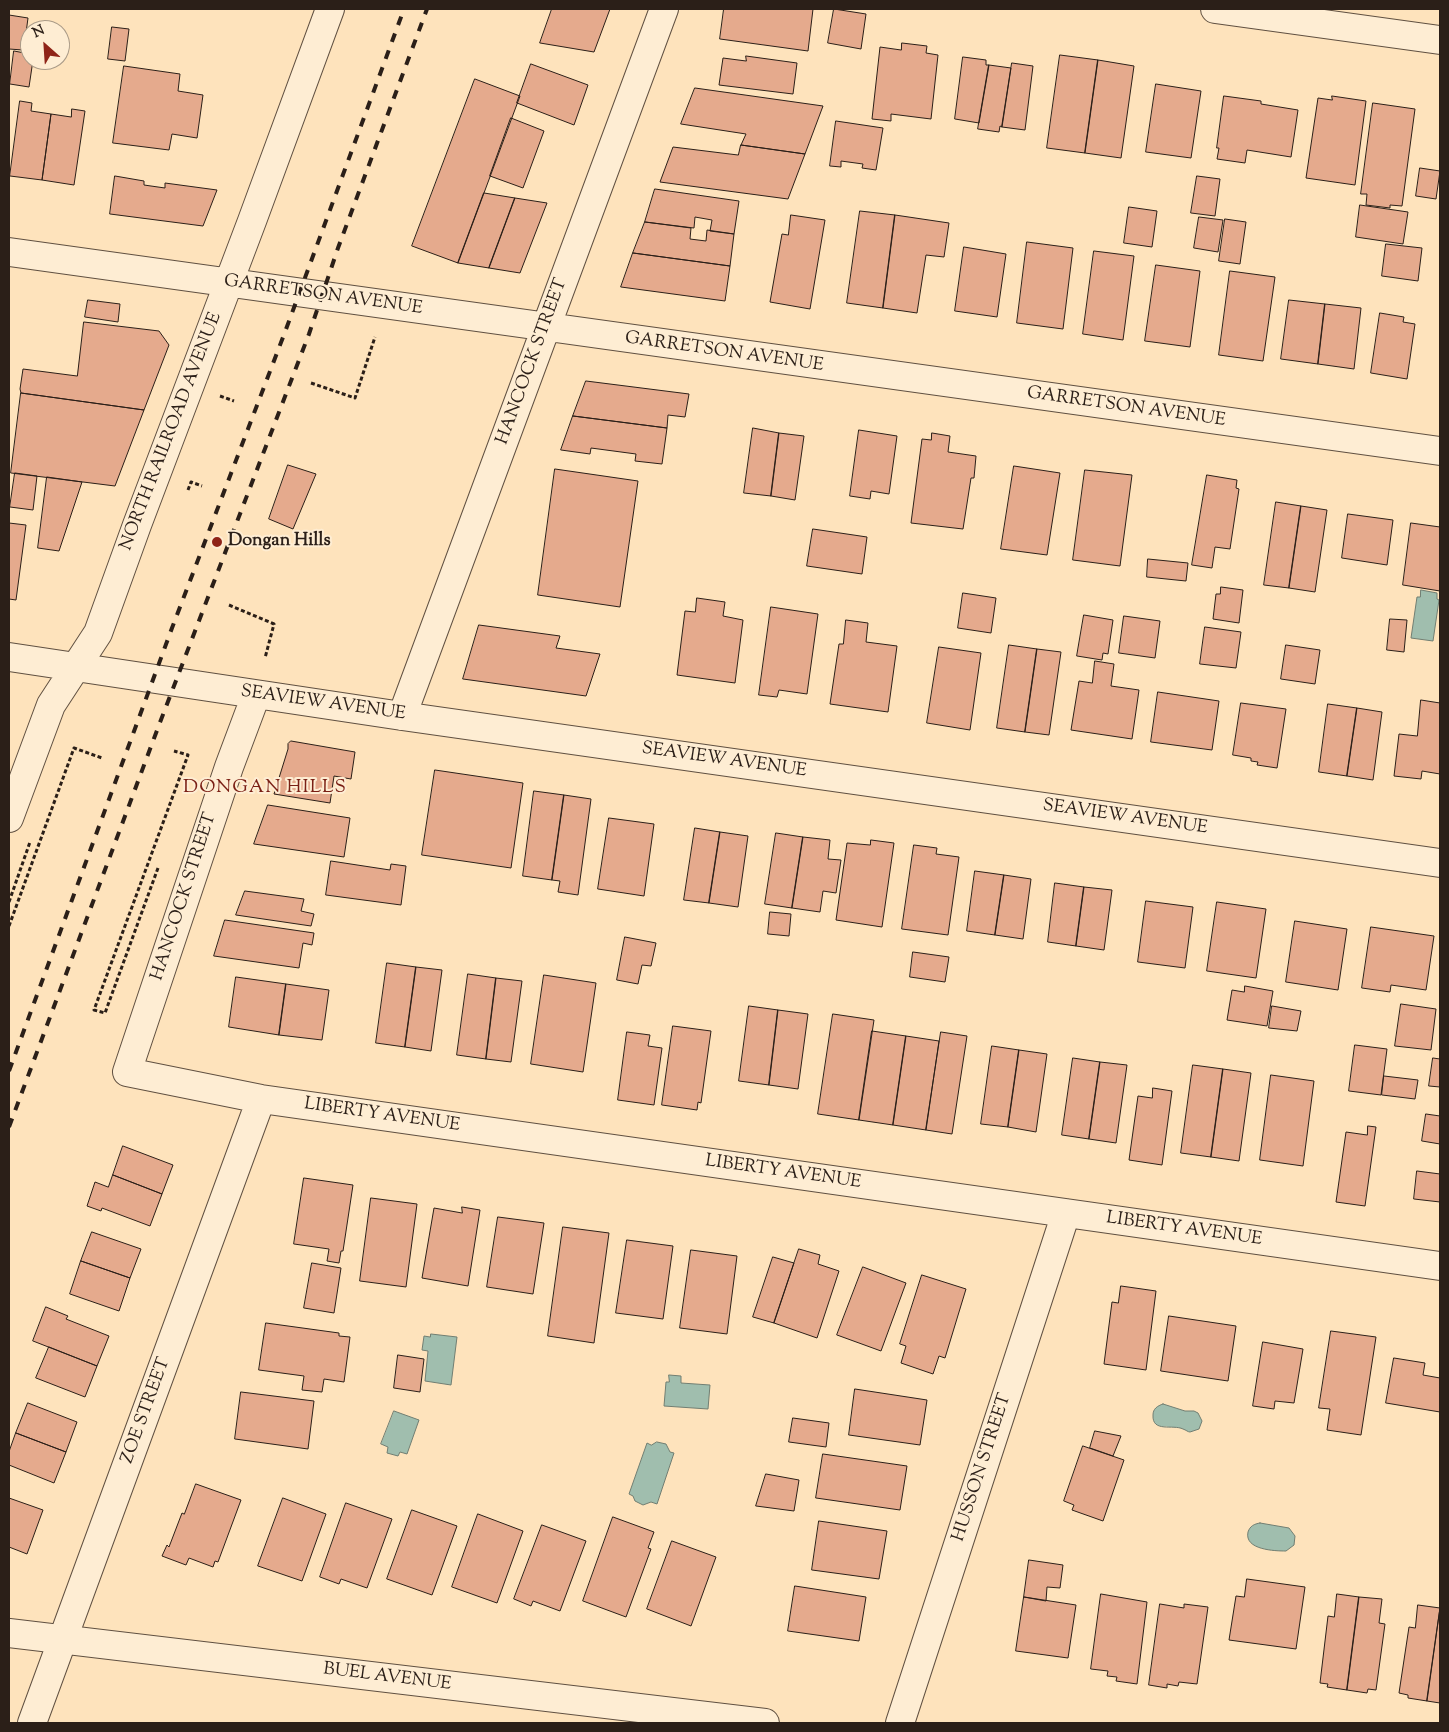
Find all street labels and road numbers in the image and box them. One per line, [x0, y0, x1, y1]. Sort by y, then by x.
street label: GARRETSON AVENUE [222, 271, 424, 321]
street label: HANCOCK STREET [493, 276, 573, 448]
street label: NORTH RAILROAD AVENUE [117, 310, 227, 554]
street label: GARRETSON AVENUE [623, 328, 825, 378]
street label: GARRETSON AVENUE [1025, 383, 1227, 433]
street label: SEAVIEW AVENUE [239, 682, 407, 726]
street label: SEAVIEW AVENUE [640, 739, 808, 783]
street label: SEAVIEW AVENUE [1041, 796, 1209, 840]
street label: HANCOCK STREET [148, 810, 222, 984]
street label: LIBERTY AVENUE [303, 1094, 461, 1138]
street label: LIBERTY AVENUE [704, 1151, 862, 1195]
street label: LIBERTY AVENUE [1105, 1208, 1263, 1252]
street label: ZOE STREET [118, 1355, 176, 1467]
street label: HUSSON STREET [949, 1391, 1017, 1545]
street label: BUEL AVENUE [322, 1659, 452, 1697]

